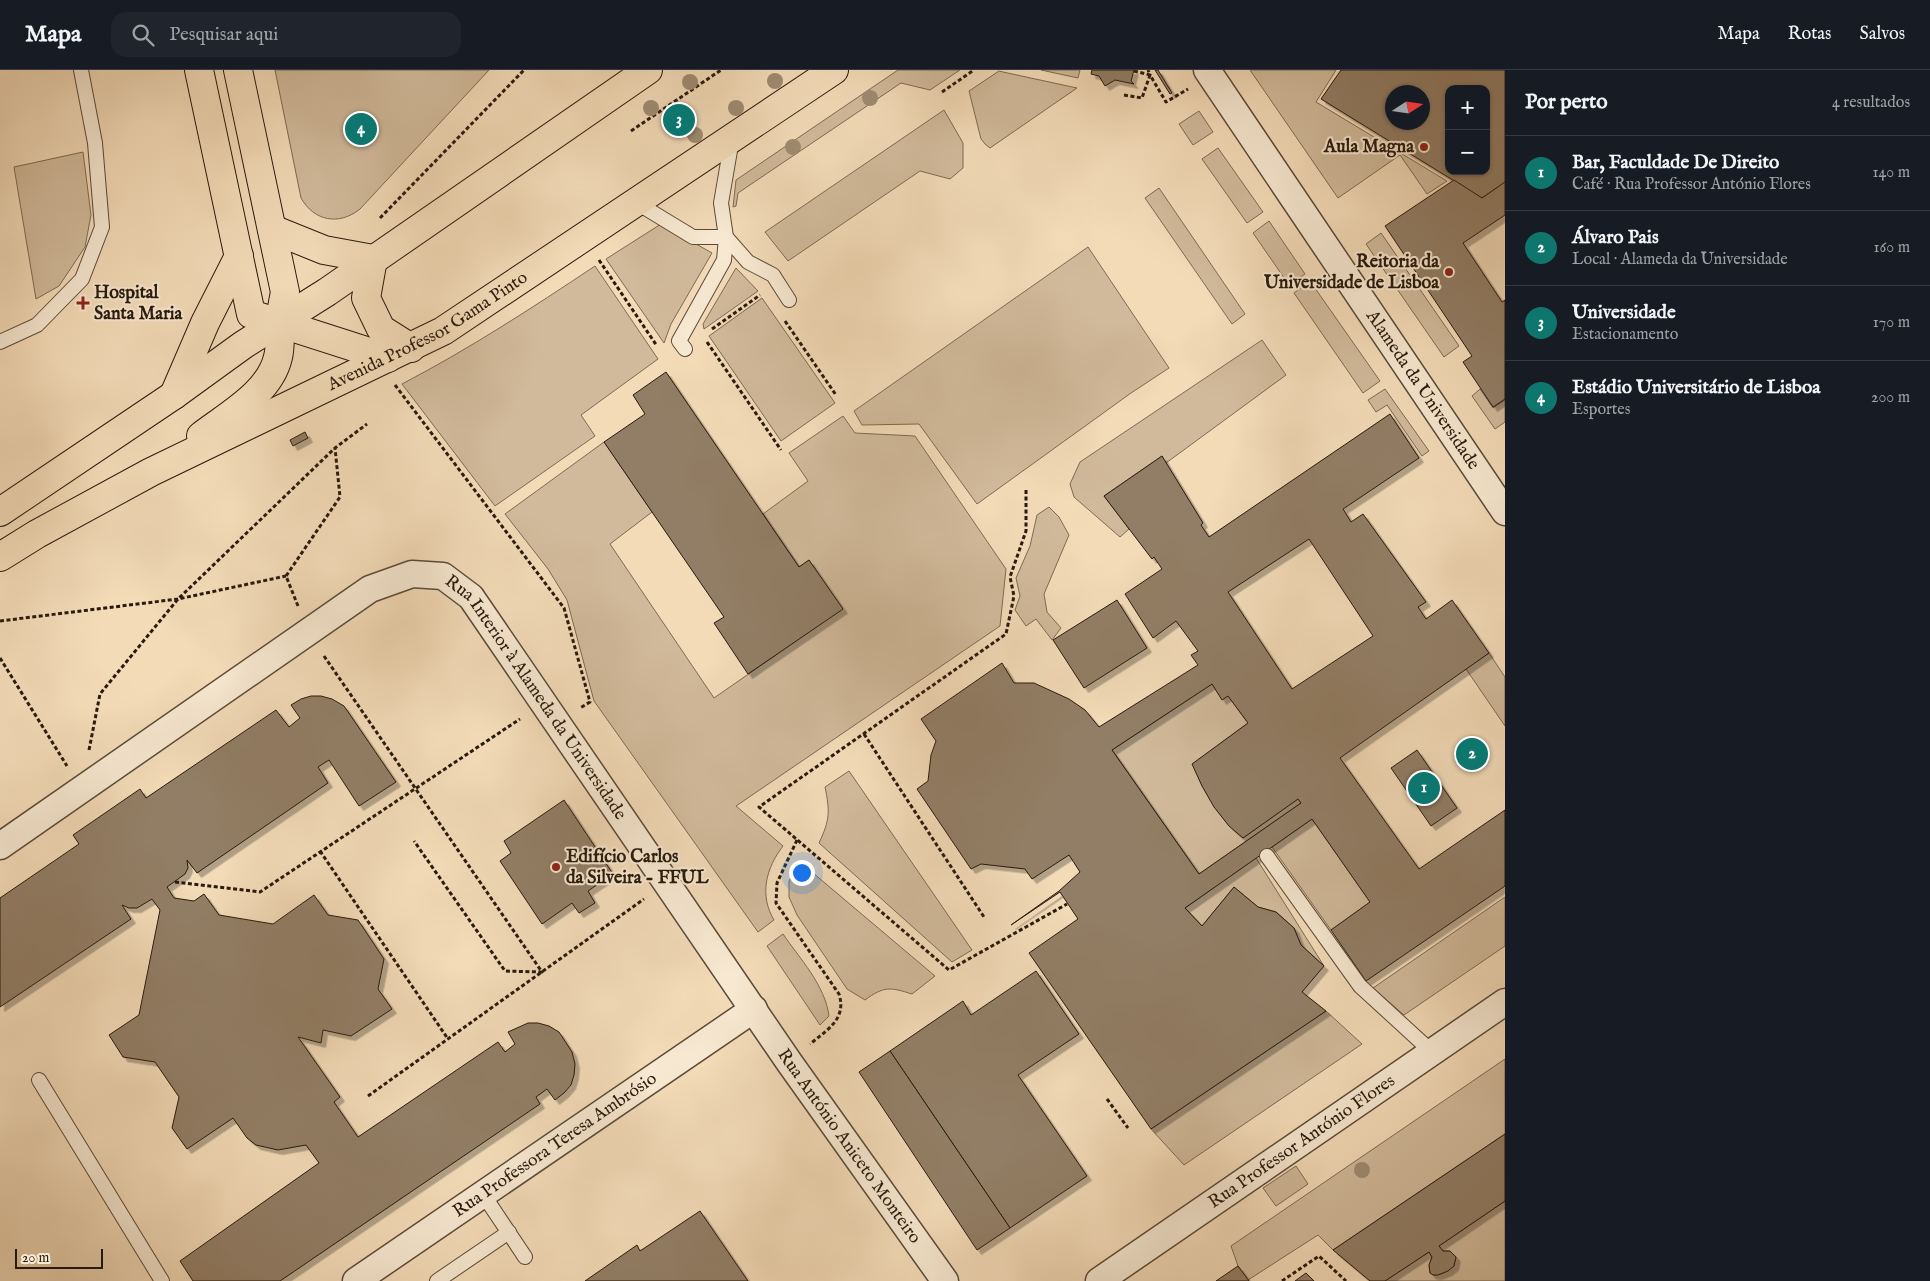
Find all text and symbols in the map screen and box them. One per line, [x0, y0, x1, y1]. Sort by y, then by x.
search box [111, 12, 461, 57]
text: Mapa [25, 19, 81, 50]
icon: search [129, 21, 157, 49]
text: Pesquisar aqui [169, 23, 278, 47]
text: Mapa [1718, 23, 1760, 46]
text: Rotas [1788, 23, 1831, 46]
text: Salvos [1859, 23, 1905, 46]
north arrow [1385, 85, 1430, 130]
map controls [1445, 85, 1490, 175]
button: + [1445, 85, 1490, 130]
text: Por perto [1525, 89, 1607, 116]
text: 4 resultados [1832, 93, 1910, 113]
pin: 3 [663, 101, 695, 139]
pin: 4 [345, 110, 377, 148]
button: − [1445, 130, 1490, 175]
place label: Aula Magna [1323, 136, 1415, 159]
marker: Aula Magna [1418, 141, 1430, 153]
text: Bar, Faculdade De Direito [1572, 151, 1779, 175]
text: 1 [1538, 163, 1544, 183]
text: 140 m [1872, 163, 1910, 183]
text: Café · Rua Professor António Flores [1572, 175, 1811, 195]
text: Álvaro Pais [1572, 226, 1659, 250]
text: 2 [1537, 238, 1545, 258]
text: 160 m [1874, 238, 1910, 258]
text: Local · Alameda da Universidade [1572, 250, 1788, 270]
place label: Reitoria da Universidade de Lisboa [1263, 251, 1440, 295]
street label: Avenida Professor Gama Pinto [323, 266, 532, 397]
marker: Reitoria da Universidade de Lisboa [1443, 266, 1455, 278]
place label: Hospital Santa Maria [94, 282, 184, 326]
marker: Hospital Santa Maria [76, 296, 90, 310]
text: Universidade [1572, 301, 1676, 325]
street label: Alameda da Universidade [1360, 305, 1485, 474]
text: 3 [1538, 313, 1544, 333]
text: 170 m [1873, 313, 1910, 333]
text: Estacionamento [1572, 325, 1678, 345]
text: Estádio Universitário de Lisboa [1572, 376, 1820, 400]
text: 4 [1537, 388, 1545, 408]
text: 200 m [1871, 388, 1910, 408]
text: Esportes [1572, 400, 1630, 420]
street label: Rua Interior à Alameda da Universidade [440, 570, 632, 824]
pin: 2 [1456, 735, 1488, 773]
pin: 1 [1408, 769, 1440, 807]
place label: Edifício Carlos da Silveira - FFUL [566, 846, 710, 890]
your location [789, 860, 815, 886]
marker: Edifício Carlos da Silveira - FFUL [550, 861, 562, 873]
street label: Rua António Aniceto Monteiro [772, 1044, 926, 1248]
street label: Rua Professora Teresa Ambrósio [449, 1067, 662, 1223]
street label: Rua Professor António Flores [1204, 1069, 1400, 1214]
scale bar [15, 1246, 102, 1269]
text: 20 m [22, 1249, 49, 1267]

